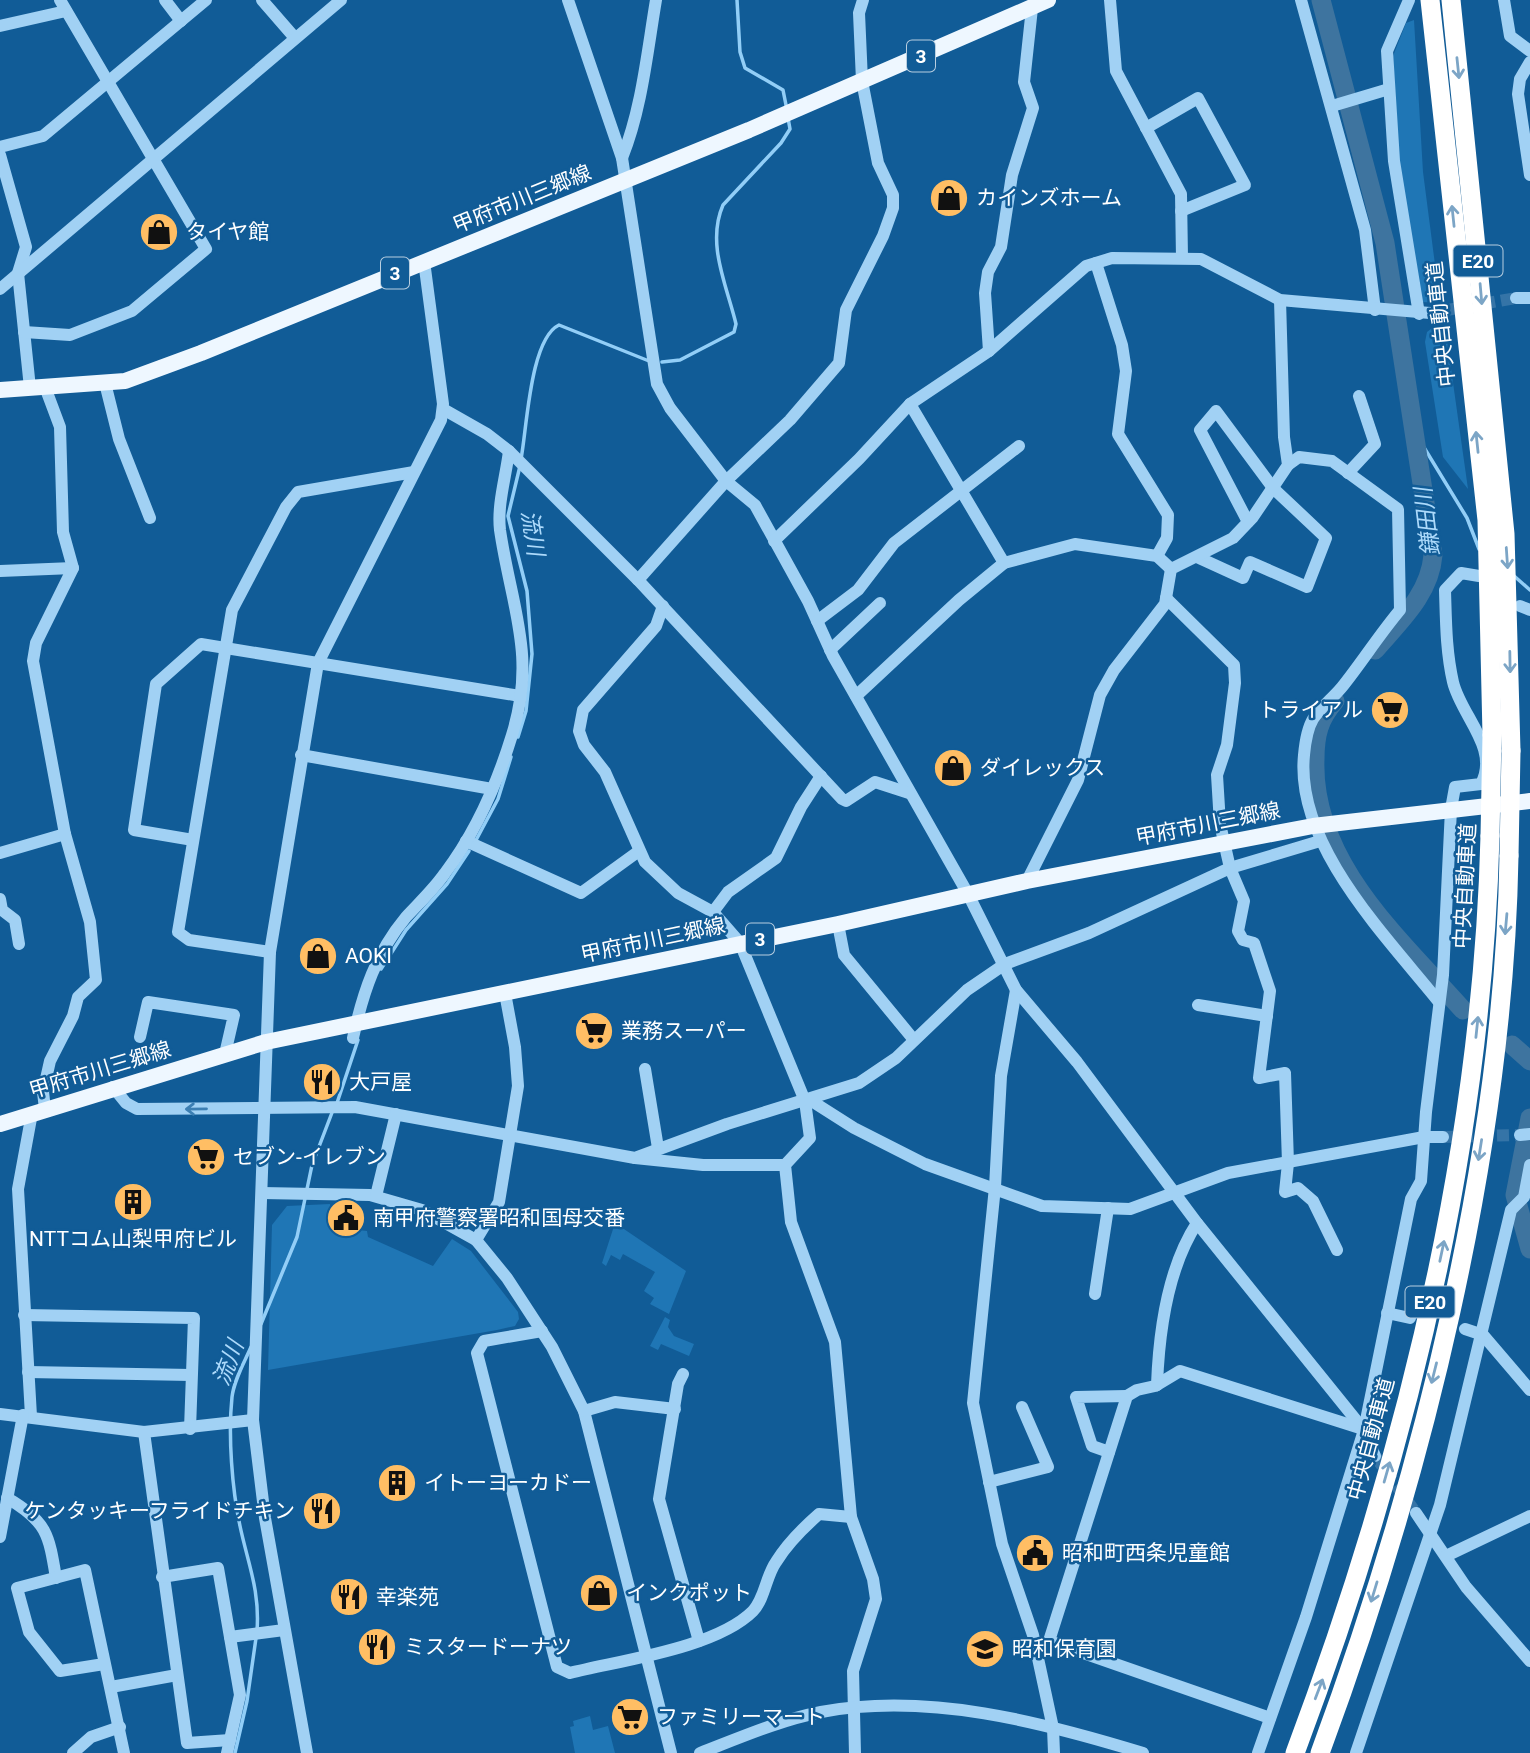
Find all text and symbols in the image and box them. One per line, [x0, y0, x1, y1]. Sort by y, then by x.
road number: 3 [907, 40, 935, 72]
one-way arrow [1452, 56, 1465, 79]
street label: 甲府市川三郷線 [449, 160, 595, 238]
shop icon: カインズホーム [928, 177, 970, 219]
place label: カインズホーム [976, 186, 1122, 210]
one-way arrow [1446, 205, 1459, 228]
shop icon: タイヤ館 [138, 211, 180, 253]
place label: タイヤ館 [186, 220, 269, 244]
road number: E20 [1454, 246, 1502, 276]
road number: 3 [381, 258, 409, 288]
street label: 中央自動車道 [1422, 260, 1460, 388]
one-way arrow [1475, 282, 1488, 305]
one-way arrow [1470, 432, 1483, 454]
water label: 鎌田川 [1410, 483, 1445, 558]
water label: 流川 [516, 508, 550, 561]
one-way arrow [1500, 546, 1513, 569]
one-way arrow [1503, 651, 1517, 674]
supermarket icon: トライアル [1369, 689, 1411, 731]
place label: トライアル [1258, 698, 1363, 722]
shop icon: ダイレックス [932, 747, 974, 789]
place label: ダイレックス [980, 756, 1105, 780]
street label: 甲府市川三郷線 [1134, 798, 1282, 850]
street label: 中央自動車道 [1450, 822, 1480, 950]
one-way arrow [1499, 912, 1512, 935]
street label: 甲府市川三郷線 [579, 913, 727, 967]
road number: 3 [746, 923, 774, 954]
shop icon: AOKI [297, 935, 339, 977]
place label: AOKI [345, 944, 392, 968]
supermarket icon: 業務スーパー [573, 1010, 615, 1052]
one-way arrow [1471, 1016, 1484, 1038]
place label: 業務スーパー [621, 1019, 747, 1043]
street label: 甲府市川三郷線 [26, 1037, 174, 1103]
restaurant icon: 大戸屋 [301, 1061, 343, 1103]
place label: 大戸屋 [349, 1070, 412, 1094]
one-way arrow [184, 1103, 207, 1116]
supermarket icon: セブン-イレブン [185, 1136, 227, 1178]
one-way arrow [1473, 1138, 1486, 1161]
place label: セブン-イレブン [233, 1145, 386, 1169]
building icon: NTTコム山梨甲府ビル [112, 1181, 154, 1223]
public building icon: 南甲府警察署昭和国母交番 [325, 1197, 367, 1239]
place label: 南甲府警察署昭和国母交番 [373, 1206, 625, 1230]
place label: NTTコム山梨甲府ビル [29, 1227, 237, 1251]
one-way arrow [1435, 1240, 1449, 1263]
road number: E20 [1406, 1286, 1454, 1318]
water label: 流川 [208, 1334, 250, 1389]
one-way arrow [1427, 1361, 1440, 1384]
street label: 中央自動車道 [1343, 1375, 1399, 1503]
one-way arrow [1381, 1461, 1394, 1483]
building icon: イトーヨーカドー [376, 1462, 418, 1504]
place label: イトーヨーカドー [424, 1471, 592, 1495]
restaurant icon: ケンタッキーフライドチキン [301, 1490, 343, 1532]
place label: ケンタッキーフライドチキン [25, 1499, 295, 1523]
public building icon: 昭和町西条児童館 [1014, 1532, 1056, 1574]
place label: 昭和町西条児童館 [1062, 1541, 1230, 1565]
shop icon: インクポット [578, 1572, 620, 1614]
restaurant icon: 幸楽苑 [328, 1576, 370, 1618]
place label: インクポット [626, 1581, 752, 1605]
one-way arrow [1367, 1581, 1380, 1603]
place label: 幸楽苑 [376, 1585, 439, 1609]
restaurant icon: ミスタードーナツ [356, 1626, 398, 1668]
school or university icon: 昭和保育園 [964, 1628, 1006, 1670]
place label: ミスタードーナツ [404, 1635, 572, 1659]
place label: 昭和保育園 [1012, 1637, 1117, 1661]
one-way arrow [1314, 1679, 1326, 1701]
supermarket icon: ファミリーマート [609, 1696, 651, 1738]
place label: ファミリーマート [657, 1705, 825, 1729]

